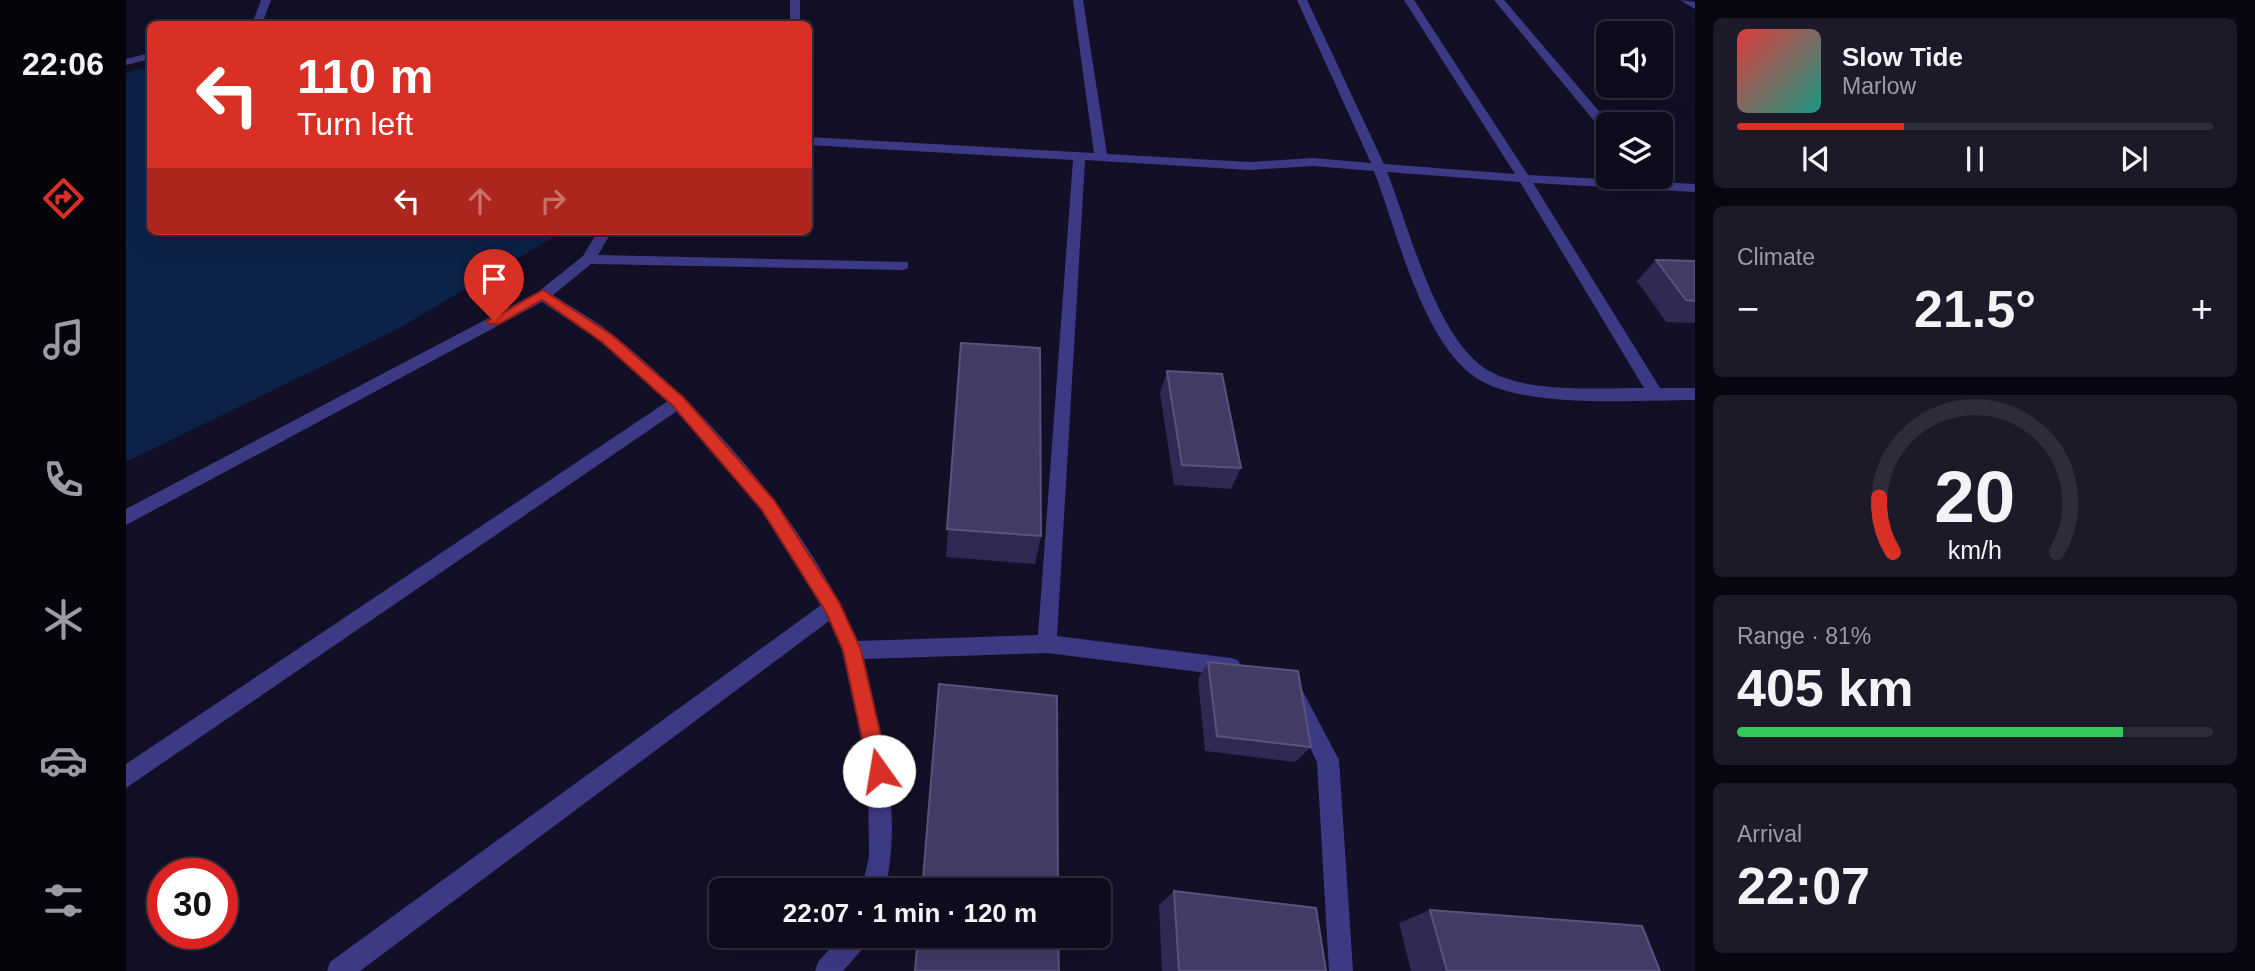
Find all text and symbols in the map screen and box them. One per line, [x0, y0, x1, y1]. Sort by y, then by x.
map controls [1596, 21, 1673, 189]
button: sound [1596, 21, 1673, 98]
text: Slow Tide [1842, 42, 1963, 72]
text: 22:06 [22, 46, 104, 82]
icon: left [182, 49, 273, 140]
text: 110 m [297, 49, 433, 103]
text: Marlow [1842, 73, 1916, 99]
text: Turn left [297, 106, 413, 142]
button: layers [1596, 112, 1673, 189]
icon: previous [1797, 140, 1835, 178]
icon: pause [1956, 140, 1994, 178]
icon: next [2115, 140, 2153, 178]
icon: directions [39, 174, 88, 223]
icon: left [388, 182, 426, 220]
icon: ahead [461, 182, 499, 220]
icon: right [534, 182, 572, 220]
text: Climate [1737, 244, 1815, 270]
pin [464, 249, 524, 321]
icon: arrive [475, 260, 513, 298]
text: 21.5° [1914, 280, 2036, 338]
text: − [1737, 288, 1759, 330]
text: + [2191, 288, 2213, 330]
icon: music [39, 315, 88, 364]
icon: phone [39, 455, 88, 504]
text: 20 [1935, 456, 2015, 537]
text: km/h [1948, 535, 2002, 563]
icon: climate [39, 595, 88, 644]
text: Range · 81% [1737, 623, 1871, 649]
text: 405 km [1737, 659, 1913, 717]
position arrow [842, 734, 916, 808]
icon: car [39, 736, 88, 785]
text: Arrival [1737, 821, 1802, 847]
text: 22:07 [1737, 857, 1870, 915]
speed limit sign: 30 [147, 858, 238, 949]
icon: filters [39, 876, 88, 925]
text: 22:07 · 1 min · 120 m [783, 898, 1037, 928]

